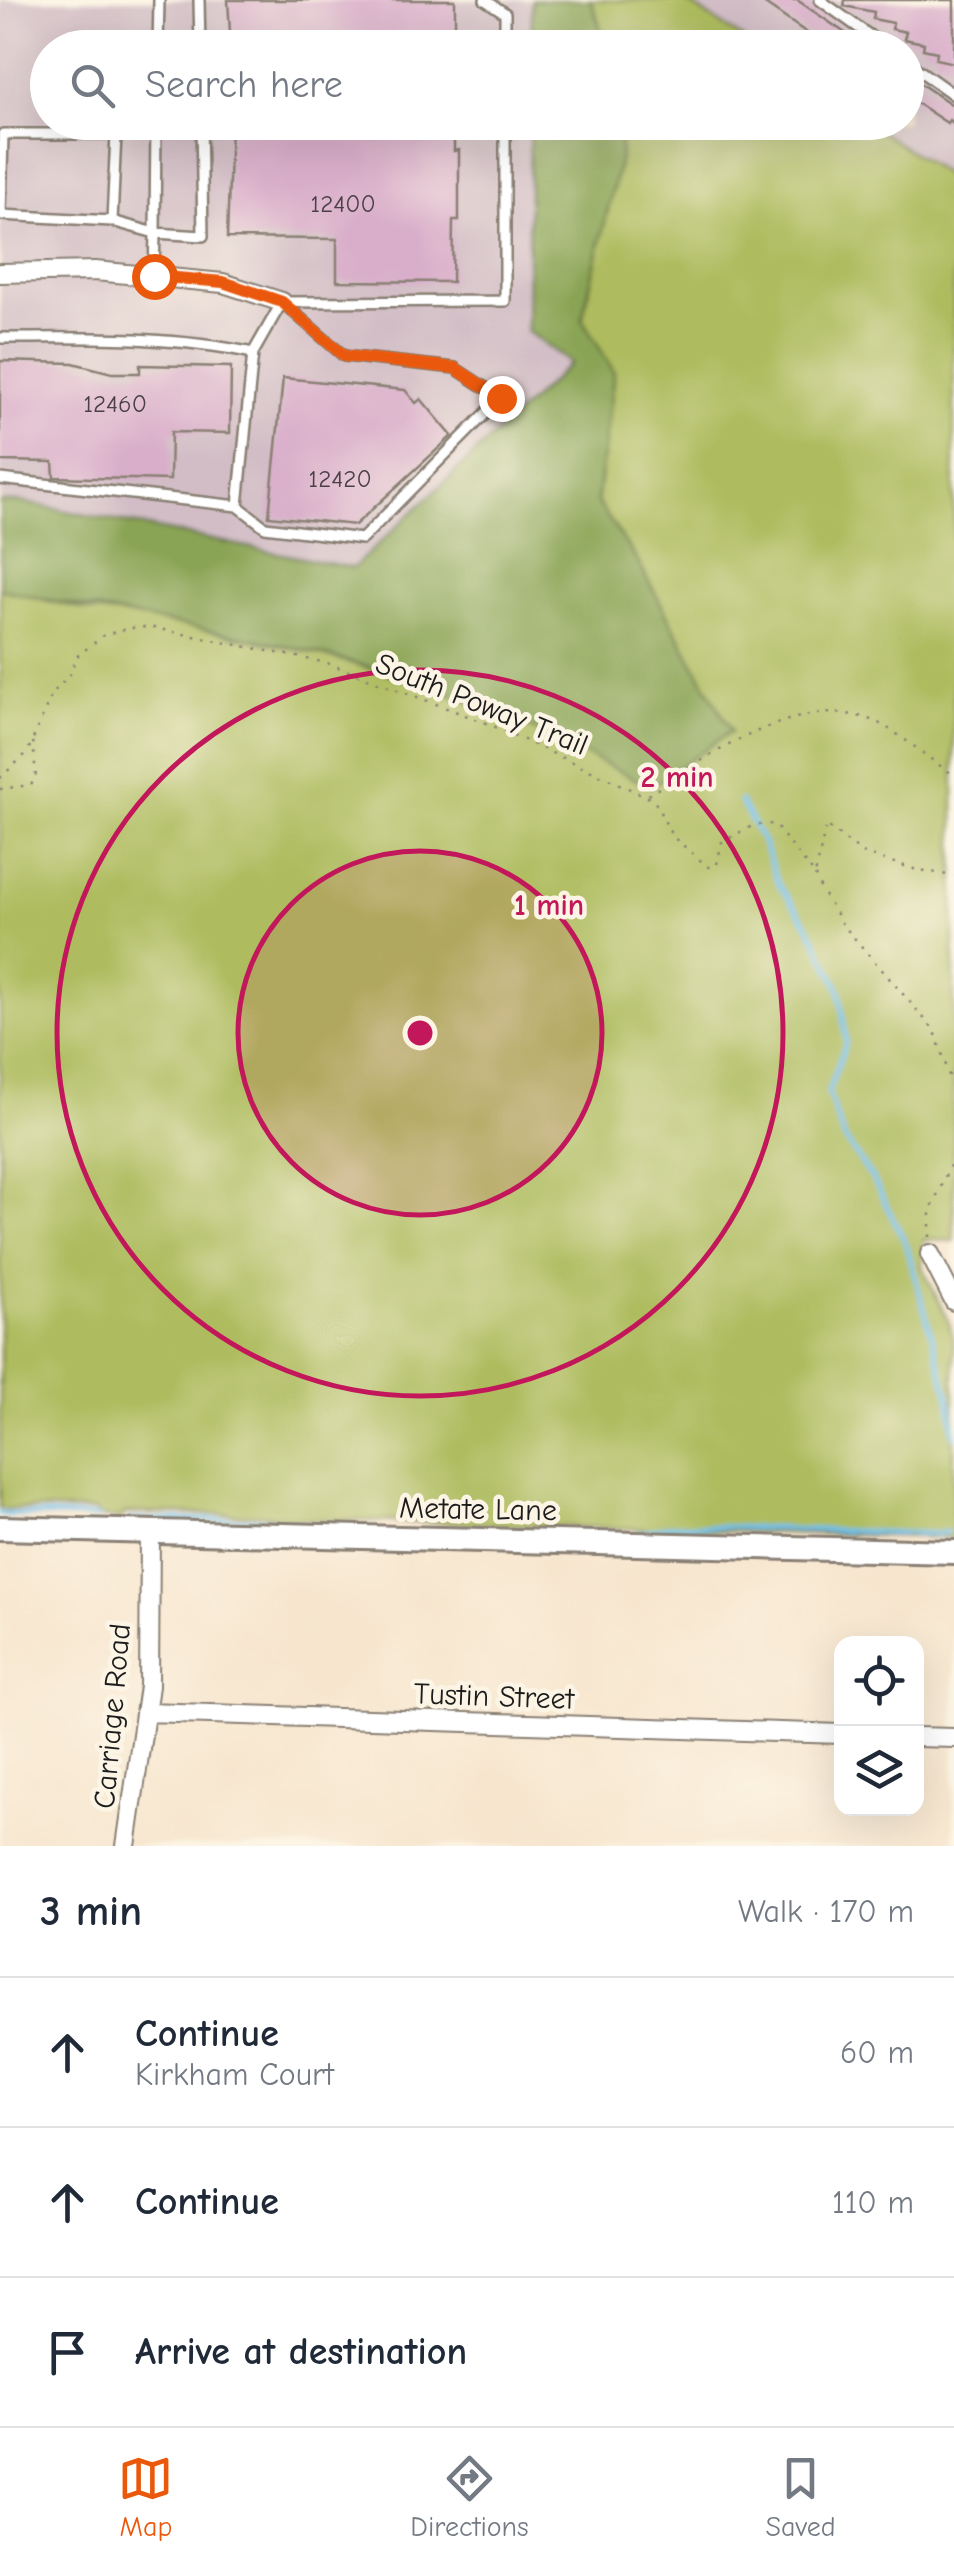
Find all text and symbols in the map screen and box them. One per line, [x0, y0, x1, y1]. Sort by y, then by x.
search box [30, 30, 924, 140]
icon: search [65, 58, 120, 113]
text: Search here [145, 63, 343, 107]
house number: 12400 [310, 189, 376, 218]
route start [132, 254, 178, 300]
route end [479, 376, 525, 422]
house number: 12460 [83, 389, 147, 418]
house number: 12420 [308, 464, 372, 493]
street label: South Poway Trail [371, 646, 593, 763]
text: 2 min [640, 760, 714, 795]
text: 1 min [514, 888, 584, 923]
centre of rings [402, 1015, 438, 1051]
street label: Metate Lane [399, 1491, 557, 1528]
street label: Carriage Road [87, 1622, 138, 1810]
map controls [834, 1636, 924, 1816]
button: locate [834, 1636, 924, 1726]
street label: Tustin Street [413, 1676, 576, 1717]
button: layers [834, 1726, 924, 1816]
text: 3 min [40, 1887, 142, 1936]
text: Walk · 170 m [738, 1893, 914, 1930]
text: Continue [135, 2012, 279, 2056]
icon: ahead [40, 2025, 95, 2080]
text: 60 m [840, 2034, 914, 2071]
text: Kirkham Court [135, 2056, 334, 2093]
icon: ahead [40, 2175, 95, 2230]
text: Continue [135, 2180, 279, 2224]
text: 110 m [832, 2184, 914, 2221]
icon: arrive [40, 2325, 95, 2380]
text: Arrive at destination [135, 2330, 467, 2374]
tab: Map [118, 2451, 173, 2543]
tab: Directions [410, 2451, 529, 2543]
tab: Saved [766, 2451, 836, 2543]

